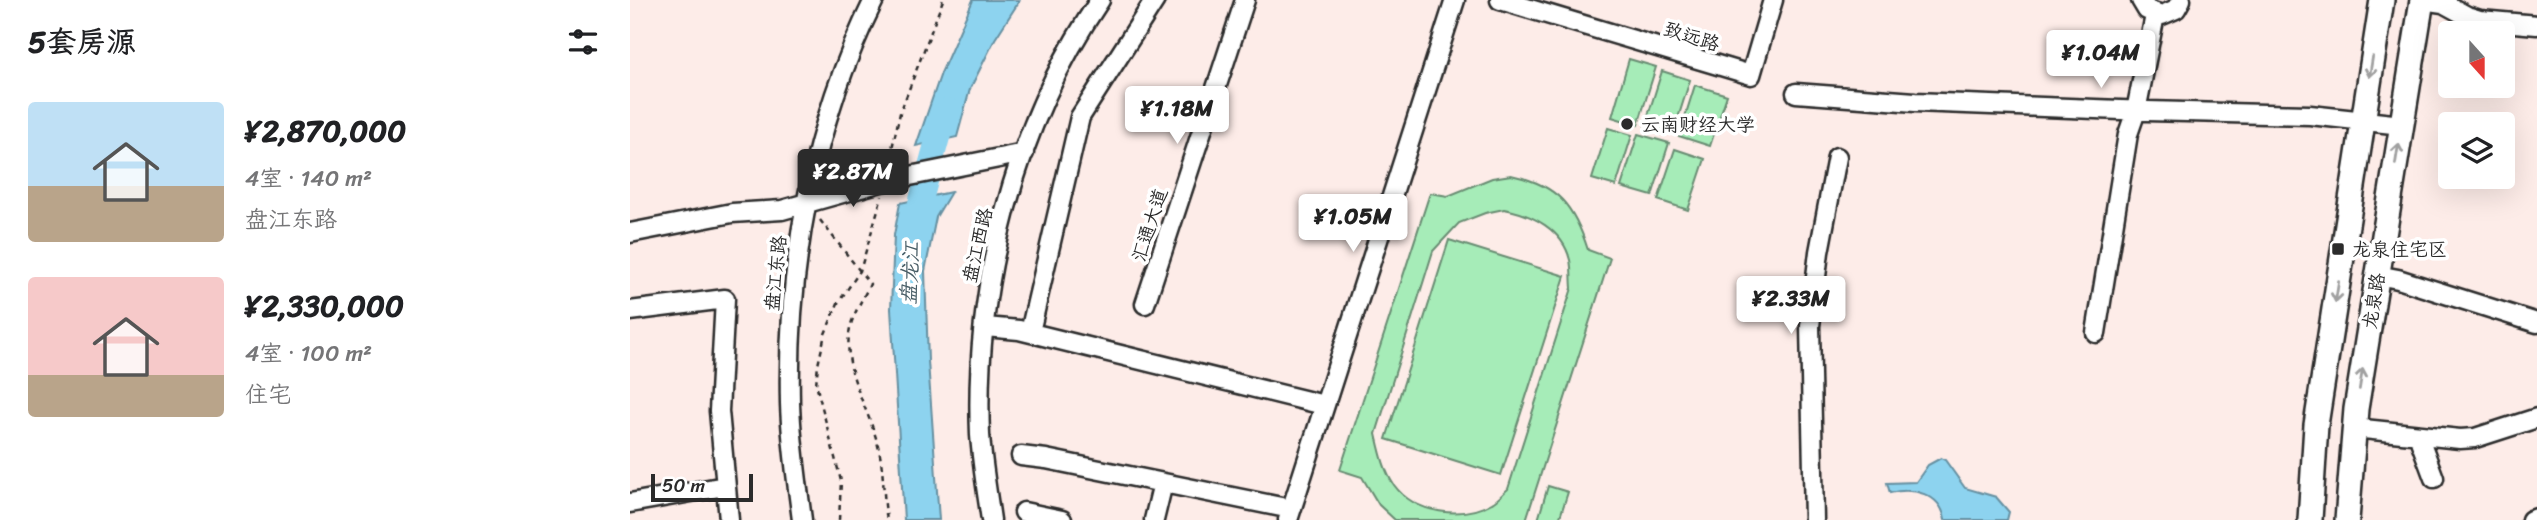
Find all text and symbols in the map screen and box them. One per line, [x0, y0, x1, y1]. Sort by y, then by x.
street label: 致远路 [1660, 12, 1724, 61]
text: 5套房源 [28, 15, 136, 69]
north arrow [2438, 21, 2515, 98]
map controls [2438, 21, 2515, 189]
icon: filters [564, 23, 602, 61]
pin: ¥1.04M [2044, 31, 2158, 90]
text: ¥1.04M [2062, 32, 2140, 73]
one-way arrow [2364, 56, 2377, 78]
pin: ¥1.18M [1120, 86, 1234, 146]
text: ¥1.18M [1141, 88, 1213, 129]
text: ¥2,870,000 [245, 104, 406, 158]
place label: 云南财经大学 [1641, 108, 1755, 141]
button: layers [2438, 112, 2515, 189]
marker: 云南财经大学 [1619, 116, 1635, 132]
icon: home [84, 130, 168, 214]
one-way arrow [2391, 143, 2404, 166]
pin: ¥2.87M [796, 150, 910, 209]
text: ¥2.87M [814, 151, 892, 192]
text: 4室 · 140 m² [245, 158, 372, 199]
street label: 汇通大道 [1122, 184, 1177, 266]
pin: ¥1.05M [1296, 194, 1410, 254]
text: ¥1.05M [1315, 196, 1391, 237]
text: 盘江东路 [245, 199, 337, 240]
street label: 盘江西路 [953, 204, 1002, 286]
place label: 龙泉住宅区 [2352, 233, 2447, 266]
street label: 盘江东路 [755, 234, 796, 313]
water label: 盘龙江 [889, 240, 931, 305]
marker: 龙泉住宅区 [2330, 241, 2346, 257]
street label: 龙泉路 [2353, 270, 2394, 332]
pin: ¥2.33M [1734, 276, 1848, 336]
text: ¥2.33M [1752, 278, 1830, 319]
text: ¥2,330,000 [245, 279, 404, 333]
one-way arrow [2330, 280, 2343, 303]
icon: home [84, 305, 168, 389]
text: 4室 · 100 m² [245, 333, 372, 374]
one-way arrow [2355, 368, 2368, 391]
text: 住宅 [245, 374, 291, 415]
text: 50 m [662, 469, 705, 502]
scale bar [651, 471, 752, 503]

